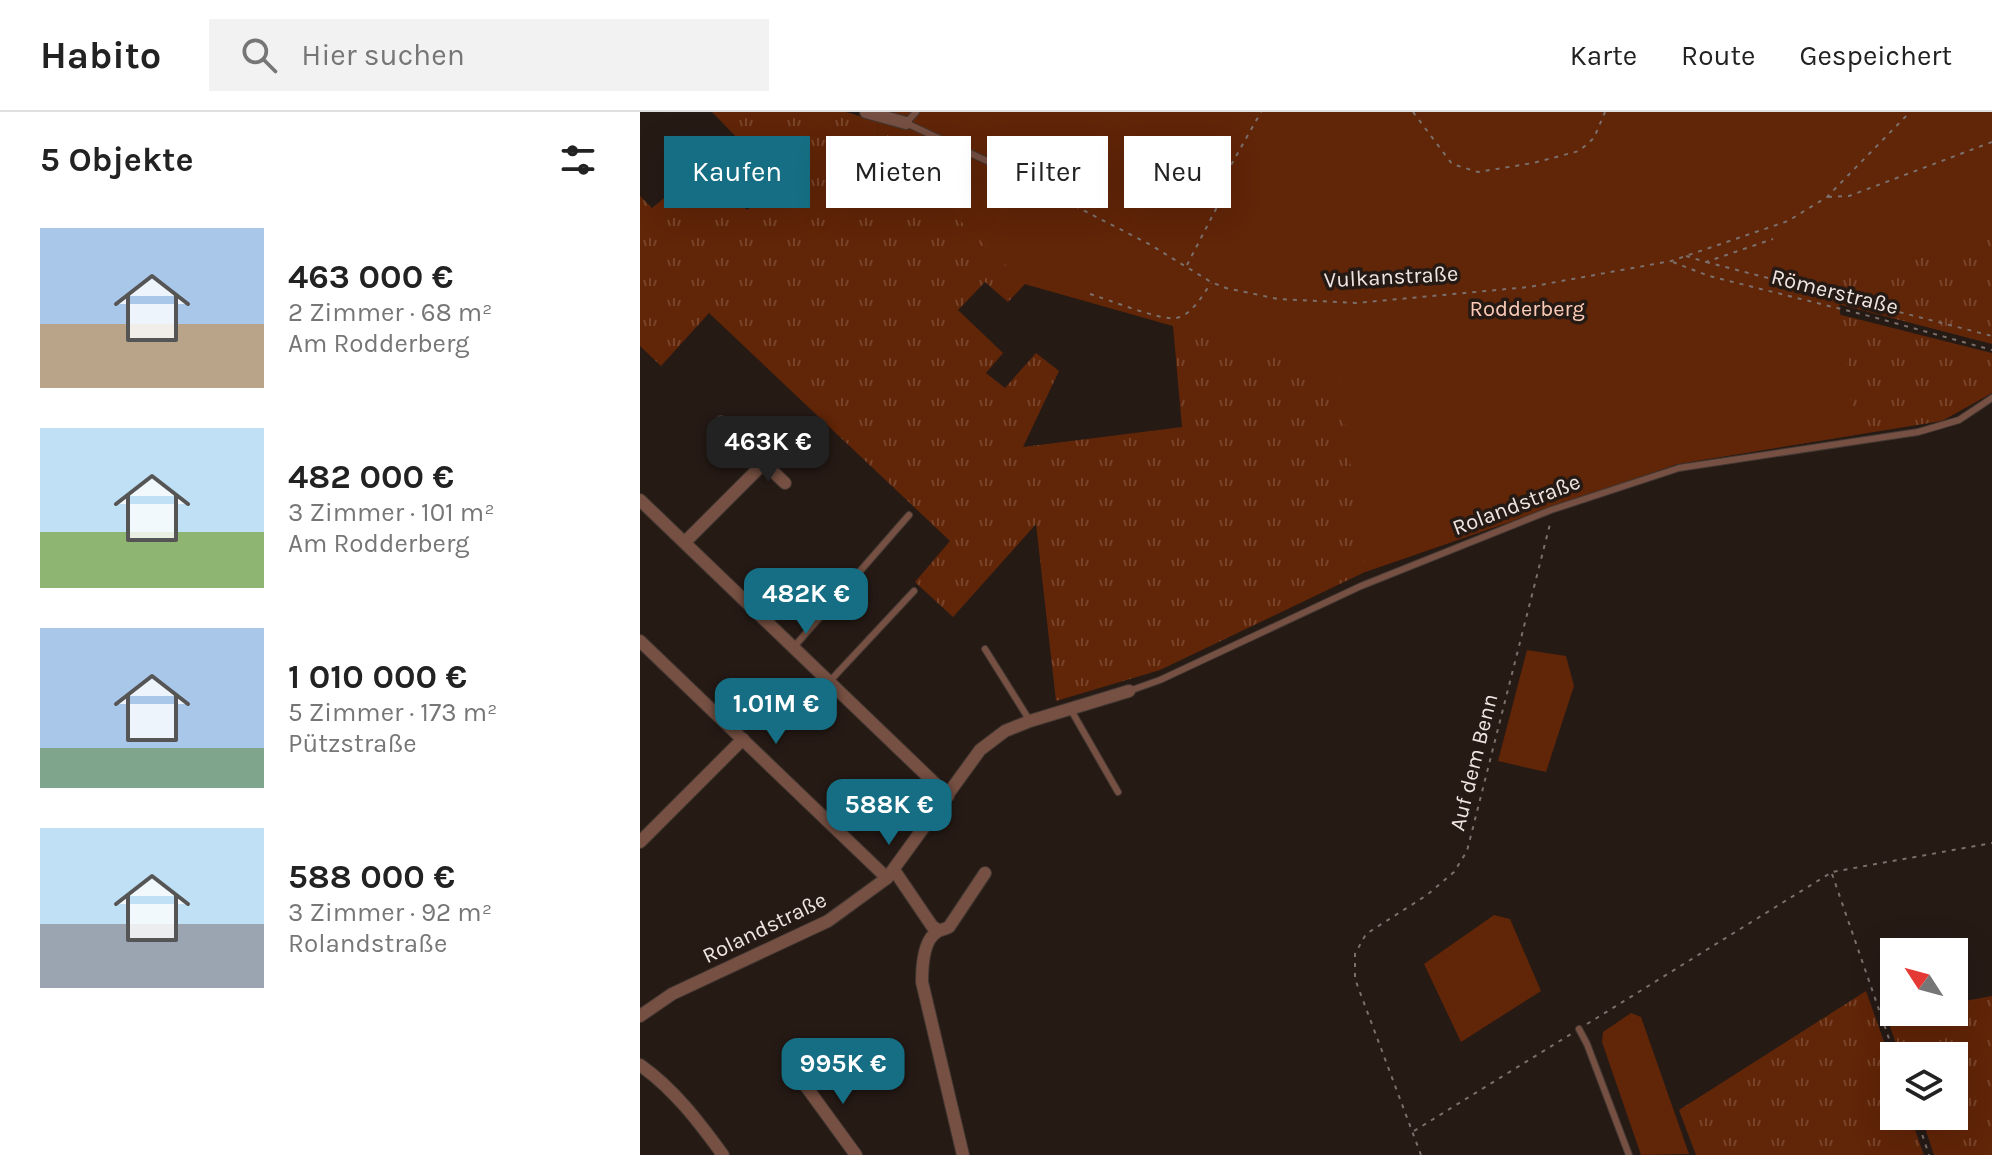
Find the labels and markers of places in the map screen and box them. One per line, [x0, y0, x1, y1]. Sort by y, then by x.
pin: 463K € [703, 416, 833, 484]
pin: 482K € [741, 568, 871, 636]
pin: 1.01M € [702, 678, 850, 746]
pin: 588K € [824, 779, 954, 847]
pin: 995K € [778, 1038, 908, 1106]

